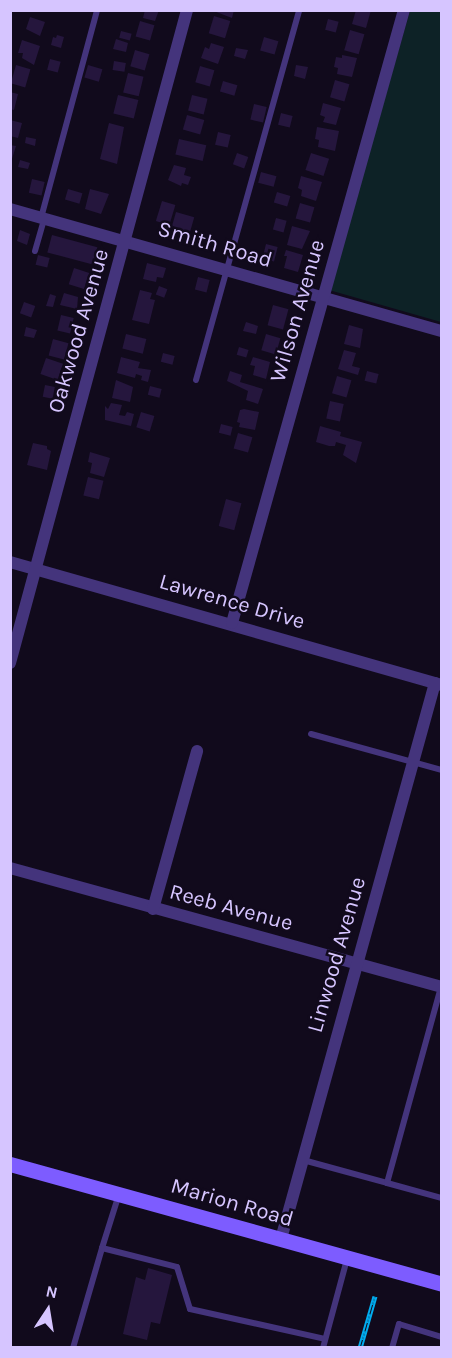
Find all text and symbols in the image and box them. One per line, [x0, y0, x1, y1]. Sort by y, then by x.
street label: Smith Road [155, 216, 275, 274]
street label: Wilson Avenue [265, 237, 331, 385]
street label: Oakwood Avenue [43, 246, 115, 416]
street label: Lawrence Drive [156, 569, 308, 635]
street label: Linwood Avenue [302, 874, 372, 1036]
street label: Reeb Avenue [166, 879, 296, 937]
street label: Marion Road [168, 1173, 296, 1233]
north arrow [18, 1280, 78, 1340]
text: N [44, 1281, 59, 1302]

